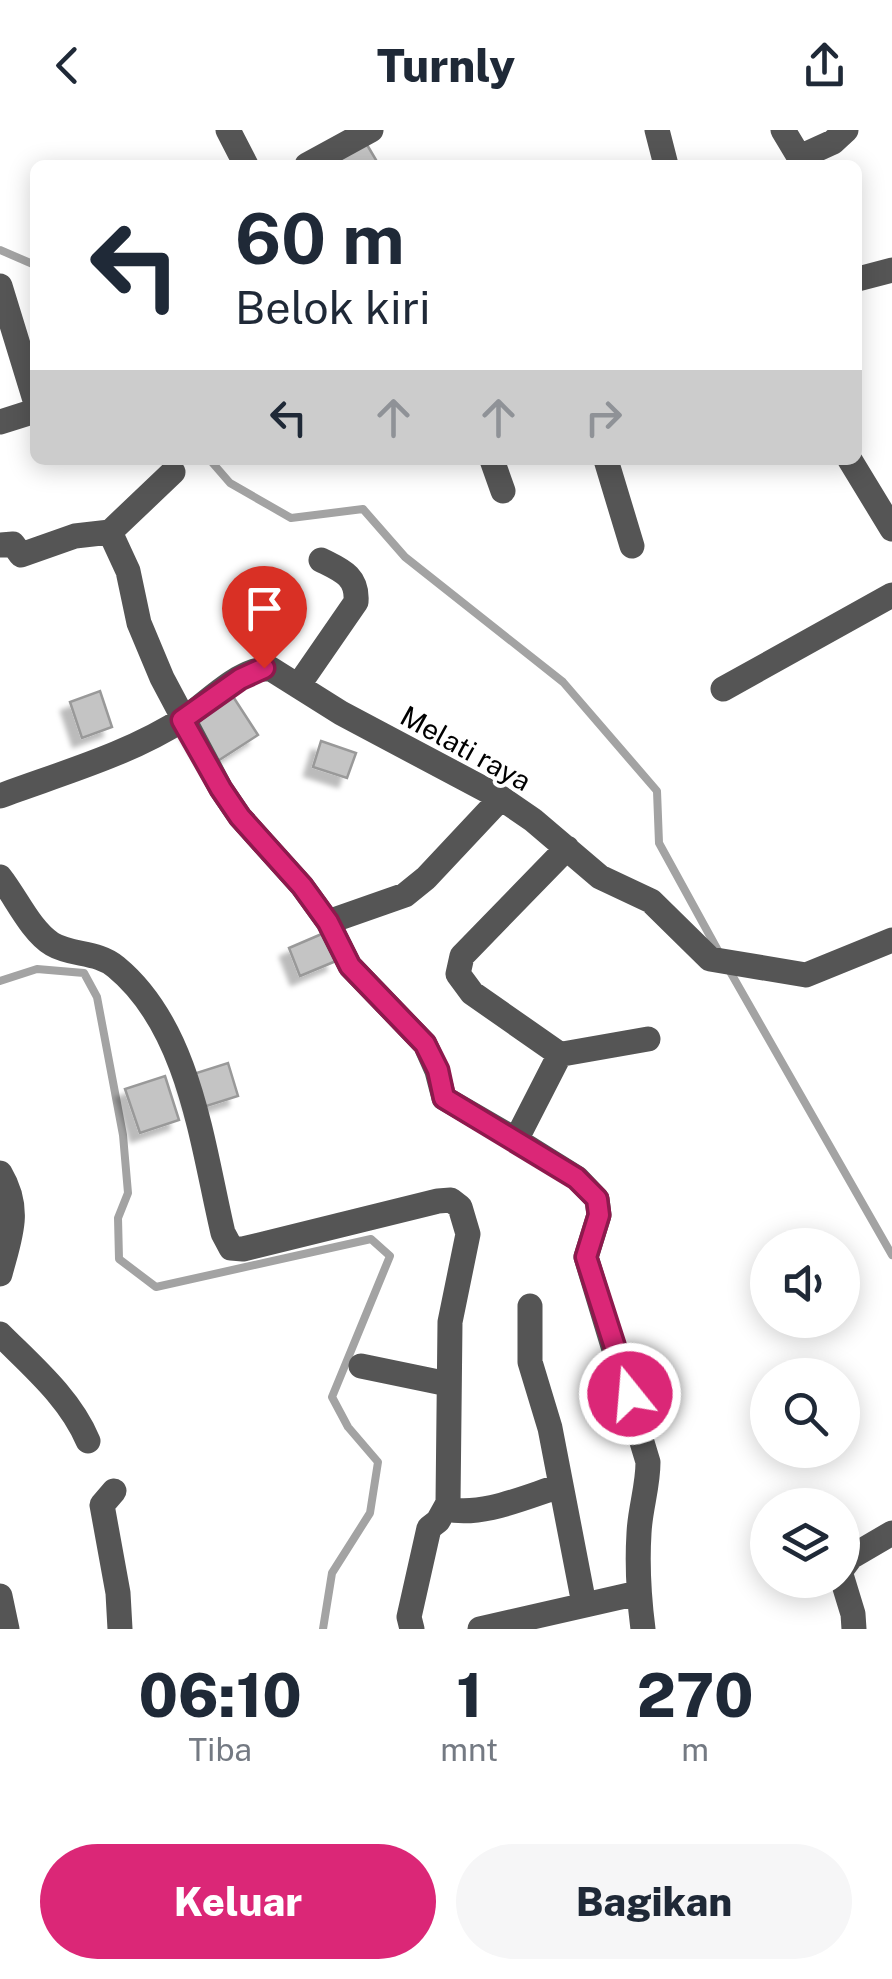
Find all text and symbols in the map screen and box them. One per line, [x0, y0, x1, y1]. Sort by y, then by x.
icon: back [40, 38, 95, 93]
icon: share [797, 38, 852, 93]
text: Turnly [377, 39, 515, 92]
text: 60 m [235, 197, 405, 280]
icon: left [70, 200, 200, 330]
text: Belok kiri [235, 281, 430, 334]
icon: left [261, 390, 316, 445]
icon: ahead [366, 390, 421, 445]
icon: ahead [471, 390, 526, 445]
icon: right [576, 390, 631, 445]
pin [222, 566, 307, 669]
icon: arrive [237, 581, 292, 636]
street label: Melati raya [395, 699, 537, 797]
map controls [750, 1228, 860, 1598]
button: sound [750, 1228, 860, 1338]
position arrow [578, 1342, 682, 1446]
button: search [750, 1358, 860, 1468]
button: layers [750, 1488, 860, 1598]
text: 06:10 [138, 1660, 302, 1731]
text: 1 [456, 1660, 482, 1731]
text: 270 [637, 1660, 753, 1731]
text: Tiba [188, 1731, 252, 1768]
text: mnt [440, 1731, 498, 1768]
text: m [681, 1731, 709, 1768]
button: Keluar [40, 1844, 436, 1959]
button: Bagikan [456, 1844, 852, 1959]

